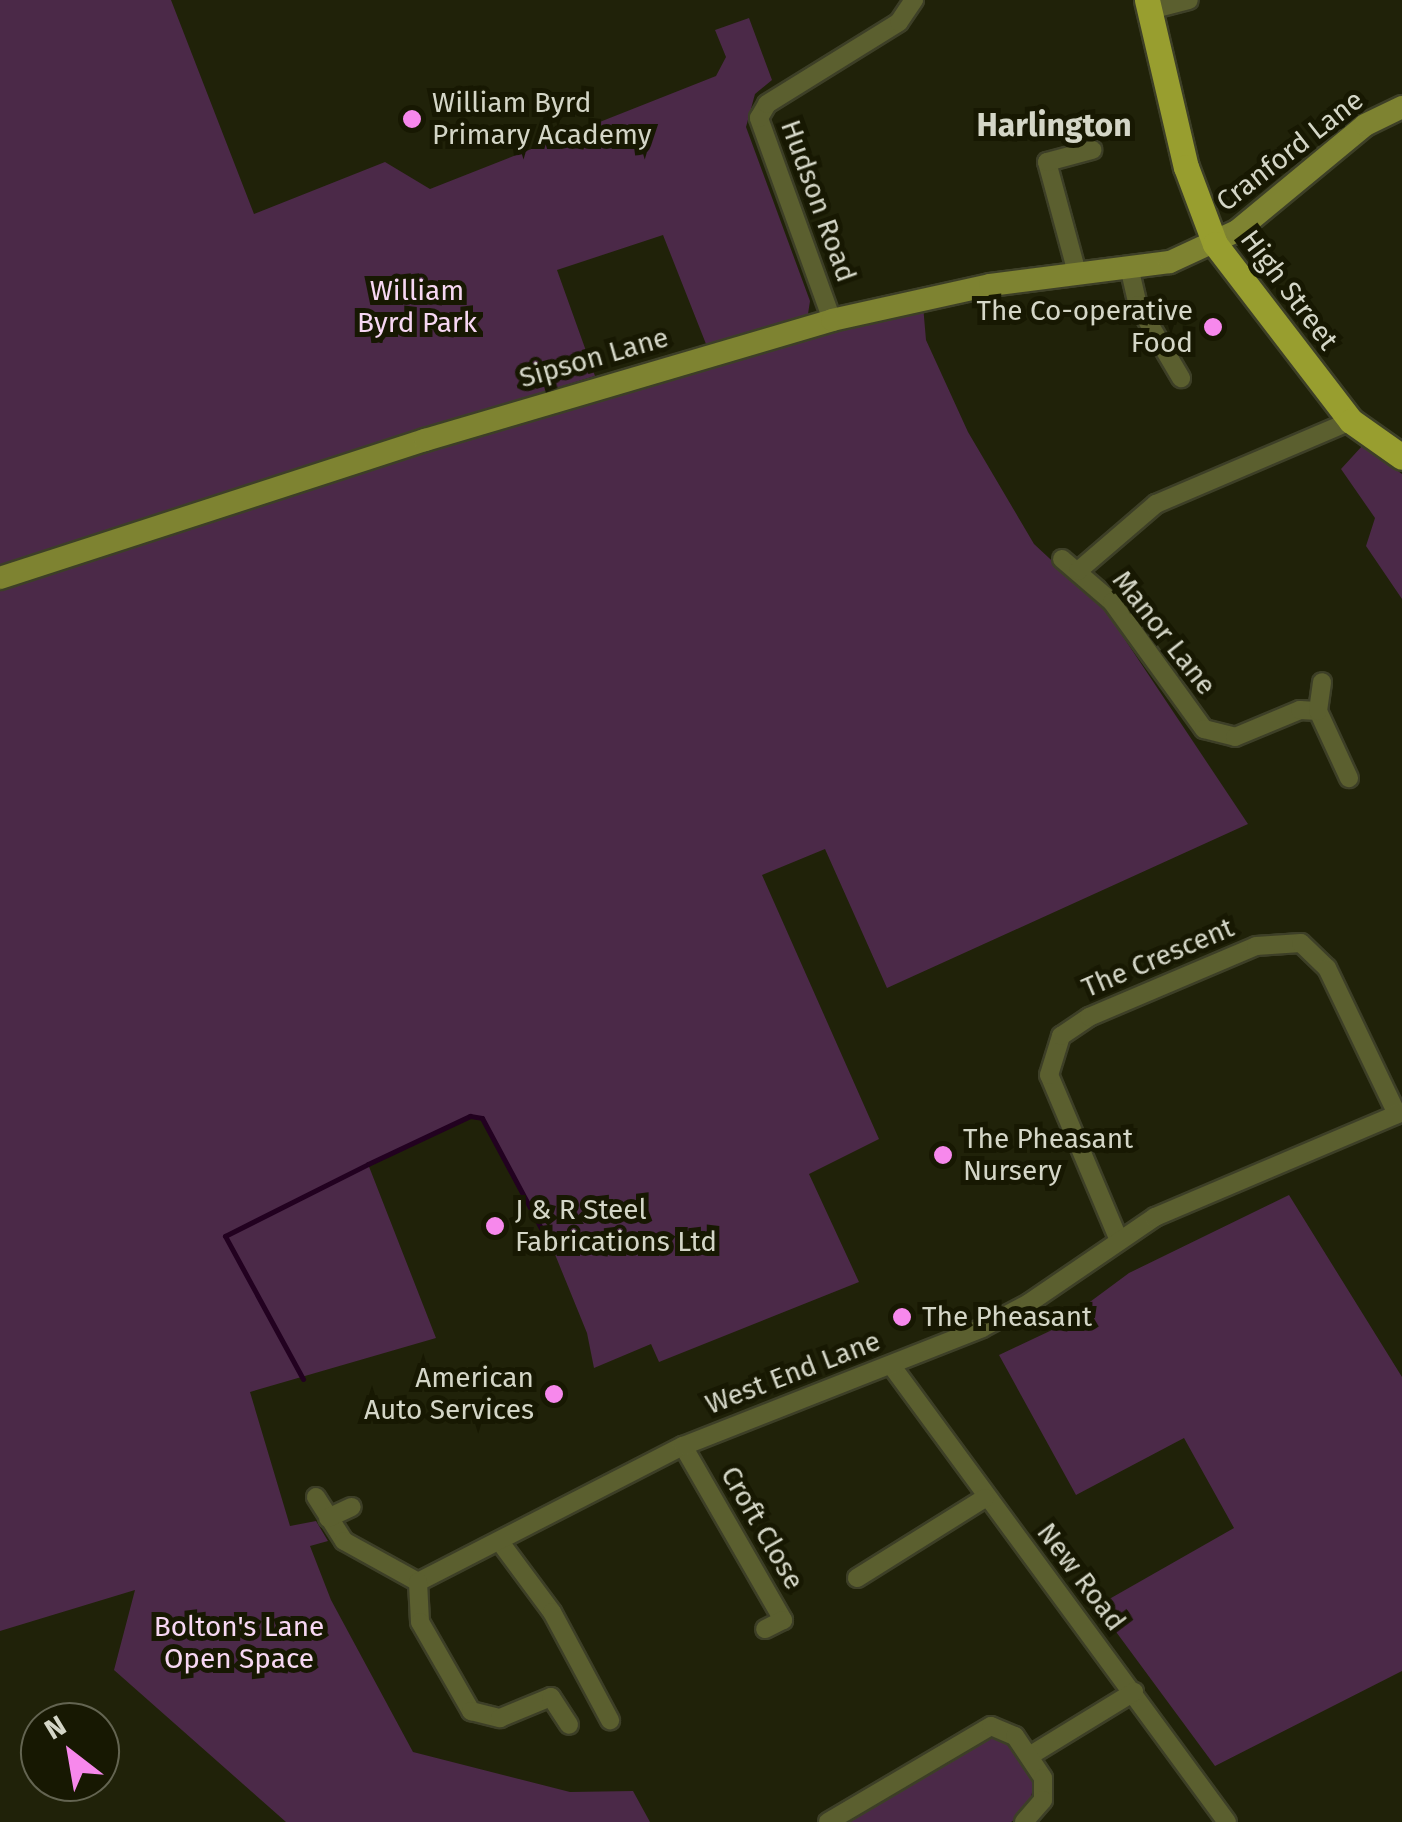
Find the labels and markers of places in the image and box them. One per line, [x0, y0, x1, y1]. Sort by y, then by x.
place label: William Byrd Primary Academy [432, 86, 652, 152]
marker: William Byrd Primary Academy [401, 108, 423, 130]
place label: The Co-operative Food [976, 294, 1193, 360]
marker: The Co-operative Food [1202, 316, 1224, 338]
place label: The Pheasant Nursery [963, 1122, 1133, 1188]
marker: The Pheasant Nursery [932, 1144, 954, 1166]
place label: J & R Steel Fabrications Ltd [515, 1193, 717, 1259]
marker: J & R Steel Fabrications Ltd [484, 1215, 506, 1237]
place label: The Pheasant [922, 1300, 1092, 1334]
marker: The Pheasant [891, 1306, 913, 1328]
place label: American Auto Services [364, 1361, 534, 1427]
marker: American Auto Services [543, 1383, 565, 1405]

